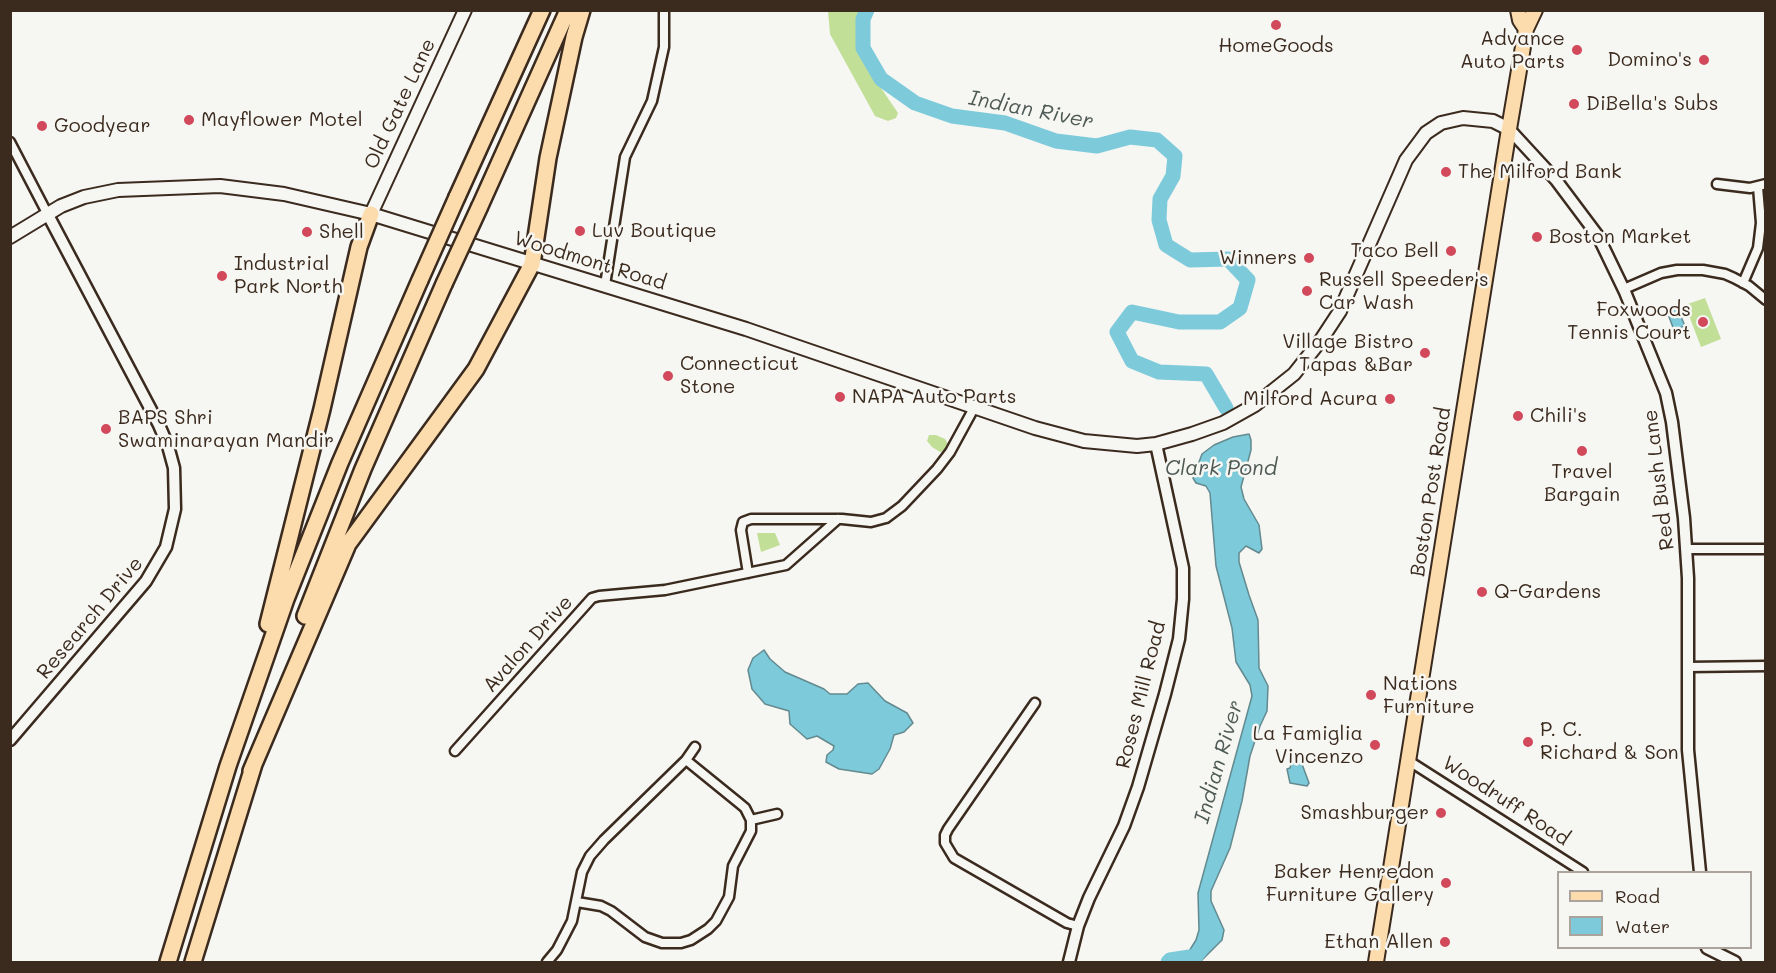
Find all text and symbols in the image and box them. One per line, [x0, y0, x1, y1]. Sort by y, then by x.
marker: HomeGoods [1269, 18, 1283, 32]
place label: Advance Auto Parts [1460, 27, 1565, 74]
place label: HomeGoods [1218, 34, 1334, 58]
street label: Old Gate Lane [359, 35, 441, 173]
marker: Advance Auto Parts [1570, 43, 1584, 57]
place label: Domino's [1607, 48, 1692, 72]
marker: Domino's [1697, 53, 1711, 67]
water label: Indian River [966, 86, 1096, 134]
place label: DiBella's Subs [1586, 92, 1718, 116]
marker: DiBella's Subs [1567, 97, 1581, 111]
place label: Mayflower Motel [201, 108, 363, 132]
marker: Mayflower Motel [182, 113, 196, 127]
place label: Goodyear [54, 114, 151, 138]
marker: Goodyear [35, 119, 49, 133]
place label: The Milford Bank [1458, 160, 1622, 184]
marker: The Milford Bank [1439, 165, 1453, 179]
place label: Luv Boutique [592, 219, 717, 243]
place label: Shell [319, 220, 364, 244]
marker: Luv Boutique [573, 224, 587, 238]
marker: Shell [300, 225, 314, 239]
place label: Boston Market [1549, 225, 1691, 249]
street label: Woodmont Road [511, 226, 669, 296]
marker: Boston Market [1530, 230, 1544, 244]
place label: Taco Bell [1351, 239, 1439, 263]
marker: Taco Bell [1444, 244, 1458, 258]
place label: Winners [1219, 246, 1297, 270]
marker: Winners [1302, 251, 1316, 265]
place label: Industrial Park North [234, 252, 342, 299]
place label: Russell Speeder's Car Wash [1319, 268, 1489, 315]
marker: Industrial Park North [215, 269, 229, 283]
marker: Russell Speeder's Car Wash [1300, 284, 1314, 298]
place label: Foxwoods Tennis Court [1567, 298, 1691, 345]
marker: Foxwoods Tennis Court [1696, 315, 1710, 329]
place label: Village Bistro Tapas &Bar [1282, 330, 1413, 377]
marker: Village Bistro Tapas &Bar [1418, 346, 1432, 360]
place label: Connecticut Stone [680, 352, 799, 399]
marker: Connecticut Stone [661, 369, 675, 383]
place label: NAPA Auto Parts [852, 385, 1017, 409]
place label: Milford Acura [1243, 387, 1378, 411]
marker: NAPA Auto Parts [833, 390, 847, 404]
marker: Milford Acura [1383, 392, 1397, 406]
place label: Chili's [1530, 404, 1587, 428]
place label: BAPS Shri Swaminarayan Mandir [118, 406, 334, 453]
street label: Boston Post Road [1406, 406, 1456, 578]
street label: Red Bush Lane [1638, 408, 1680, 552]
marker: Chili's [1511, 409, 1525, 423]
marker: BAPS Shri Swaminarayan Mandir [99, 422, 113, 436]
marker: Travel Bargain [1575, 444, 1589, 458]
water label: Clark Pond [1165, 456, 1277, 482]
place label: Travel Bargain [1544, 460, 1620, 507]
street label: Research Drive [32, 552, 148, 684]
place label: Q-Gardens [1494, 580, 1601, 604]
marker: Q-Gardens [1475, 585, 1489, 599]
street label: Avalon Drive [478, 591, 578, 697]
street label: Roses Mill Road [1111, 619, 1171, 771]
place label: Nations Furniture [1383, 672, 1475, 719]
marker: Nations Furniture [1364, 688, 1378, 702]
water label: Indian River [1189, 698, 1249, 826]
place label: P. C. Richard & Son [1540, 718, 1679, 765]
place label: La Famiglia Vincenzo [1253, 722, 1363, 769]
marker: P. C. Richard & Son [1521, 735, 1535, 749]
marker: La Famiglia Vincenzo [1368, 738, 1382, 752]
street label: Woodruff Road [1438, 751, 1574, 851]
place label: Smashburger [1301, 801, 1429, 825]
marker: Smashburger [1434, 806, 1448, 820]
place label: Baker Henredon Furniture Gallery [1266, 860, 1434, 907]
legend [1557, 871, 1752, 949]
marker: Baker Henredon Furniture Gallery [1439, 876, 1453, 890]
text: Road [1615, 884, 1660, 908]
text: Water [1615, 914, 1670, 938]
place label: Ethan Allen [1324, 930, 1433, 954]
marker: Ethan Allen [1438, 935, 1452, 949]

